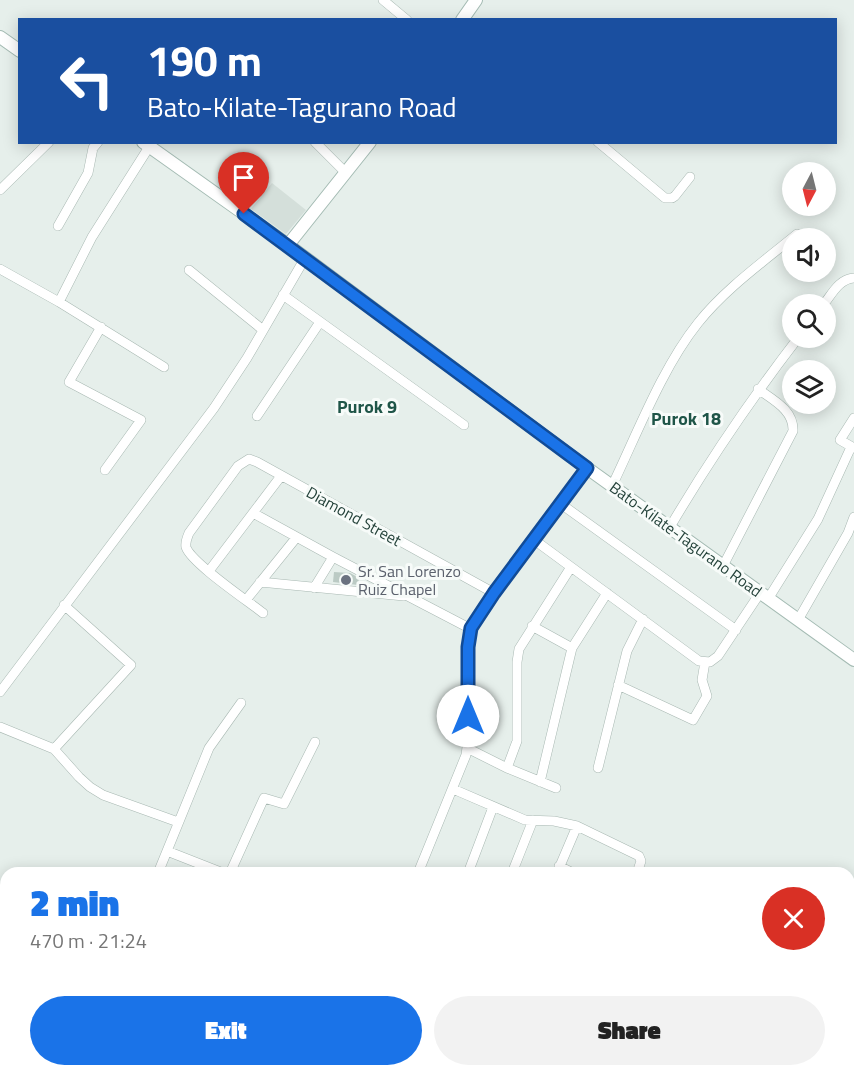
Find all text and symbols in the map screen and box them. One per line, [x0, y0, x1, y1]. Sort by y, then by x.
text: 190 m [147, 28, 262, 92]
icon: left [48, 42, 126, 120]
text: Bato-Kilate-Tagurano Road [147, 86, 457, 127]
pin [218, 152, 269, 214]
icon: arrive [227, 161, 260, 194]
north arrow [782, 162, 836, 216]
map controls [782, 162, 836, 414]
button: sound [782, 228, 836, 282]
button: search [782, 294, 836, 348]
button: layers [782, 360, 836, 414]
district label: Purok 9 [337, 393, 397, 420]
district label: Purok 18 [651, 405, 721, 432]
street label: Bato-Kilate-Tagurano Road [605, 475, 767, 603]
street label: Diamond Street [302, 480, 406, 552]
place label: Sr. San Lorenzo Ruiz Chapel [358, 559, 461, 601]
marker: Sr. San Lorenzo Ruiz Chapel [339, 573, 353, 587]
position arrow [436, 684, 500, 748]
text: 2 min [30, 875, 119, 930]
button: close [762, 887, 825, 950]
text: 470 m · 21:24 [30, 925, 147, 956]
button: Exit [30, 996, 422, 1065]
button: Share [434, 996, 825, 1065]

